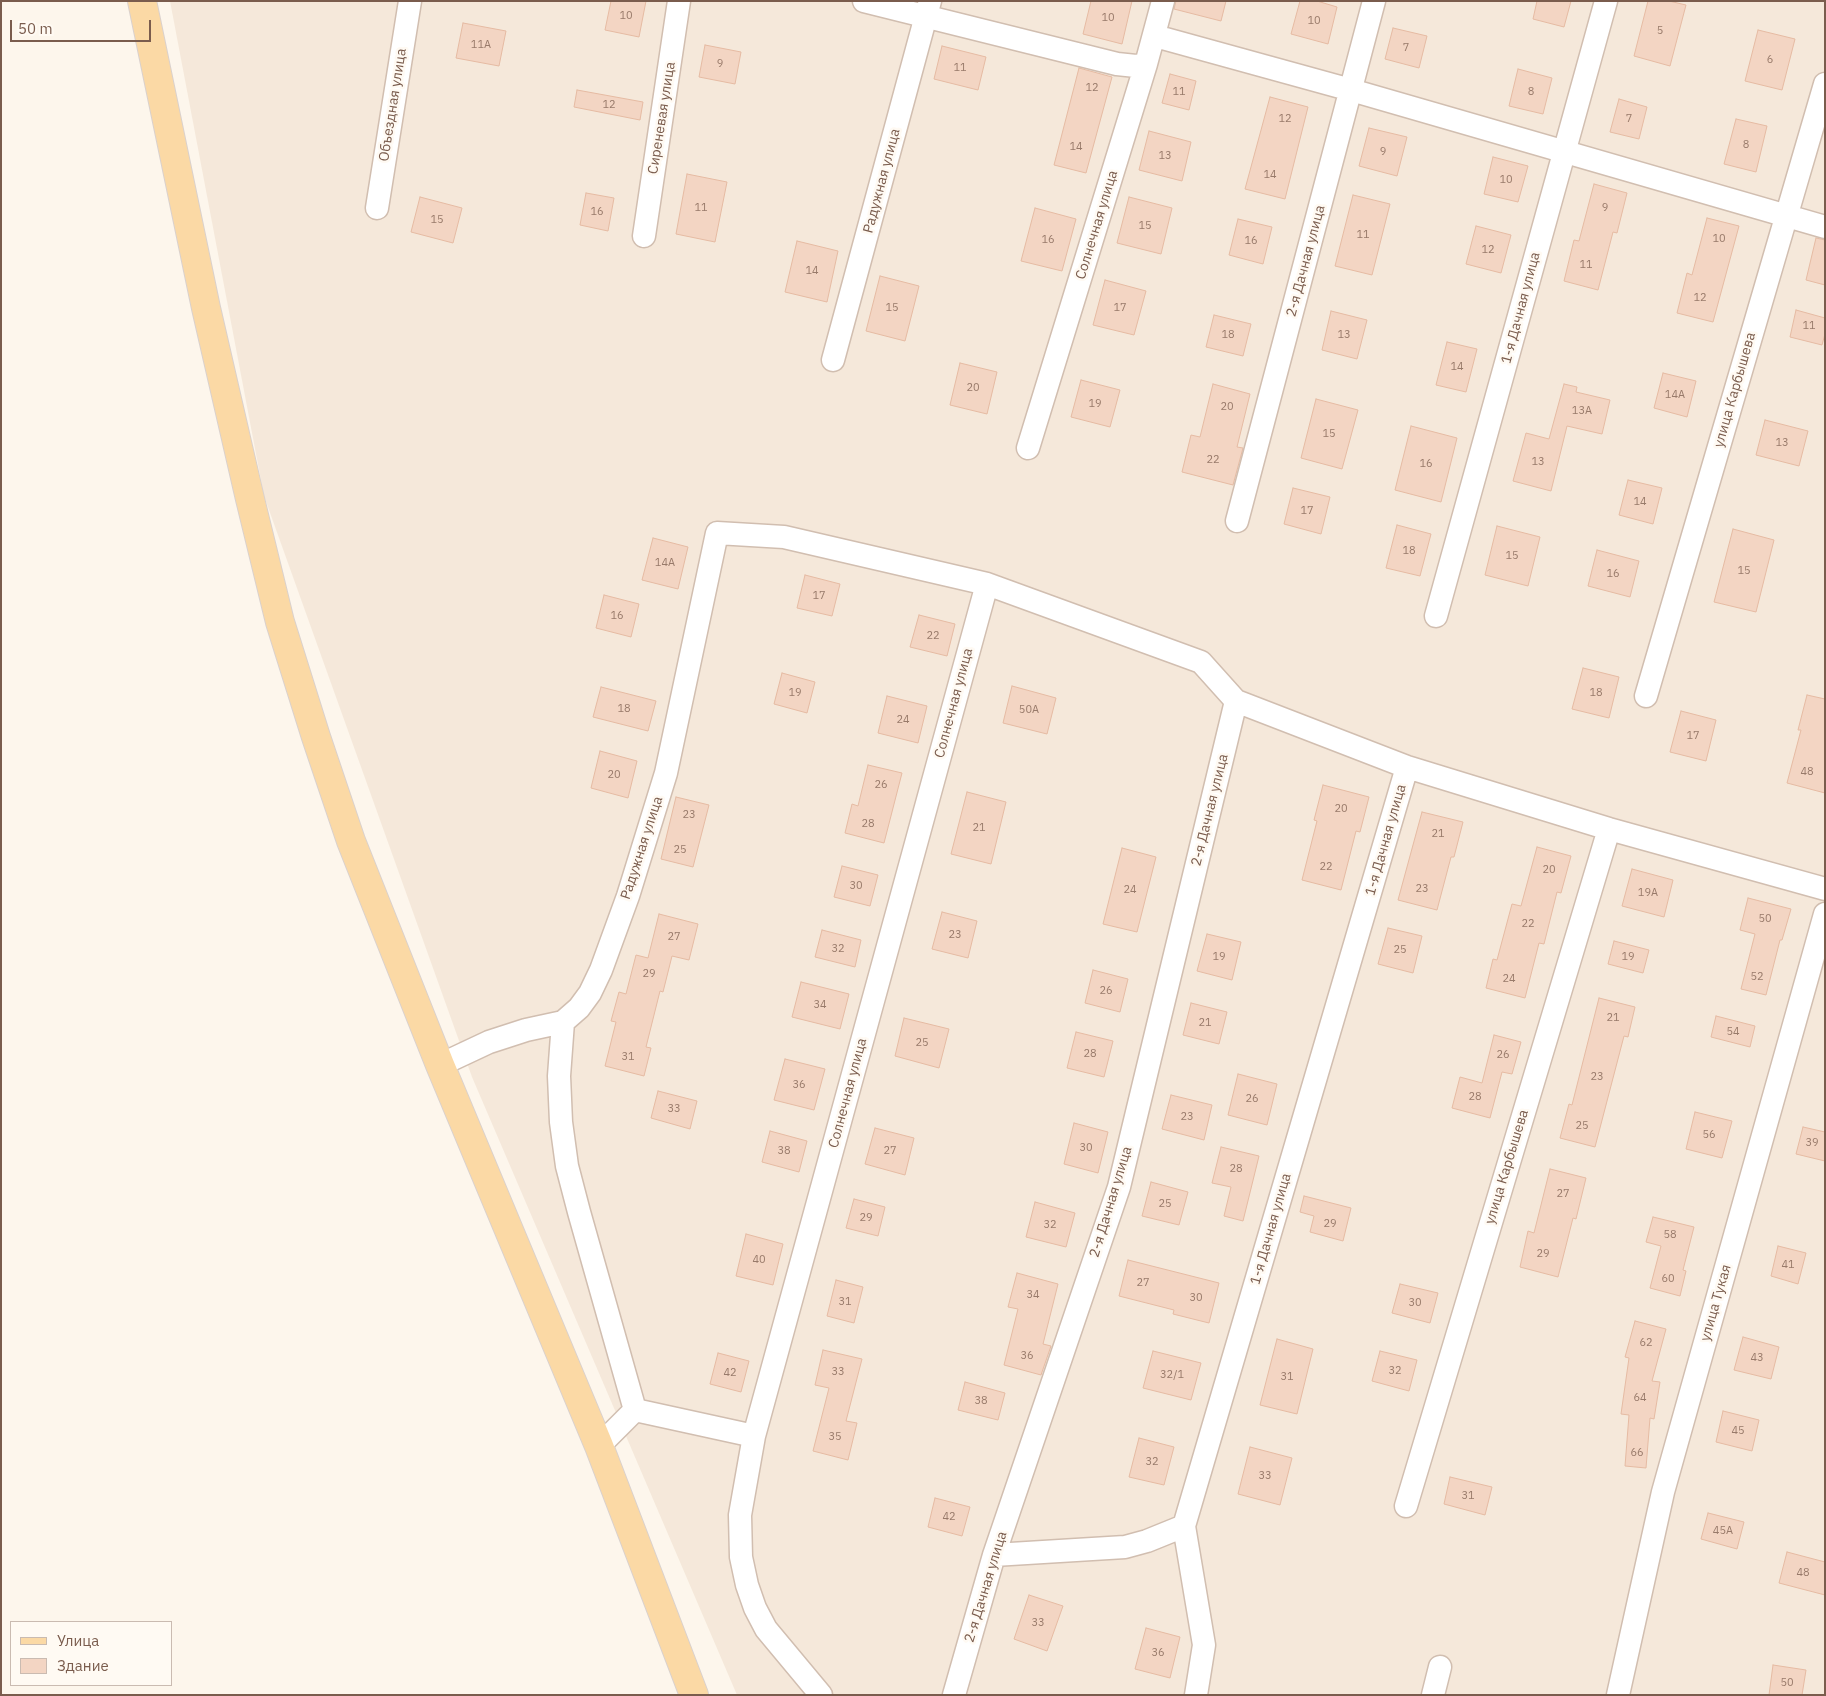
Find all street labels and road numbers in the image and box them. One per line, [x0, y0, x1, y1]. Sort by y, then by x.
street label: Объездная улица [376, 47, 410, 163]
street label: Сиреневая улица [645, 61, 679, 175]
street label: Радужная улица [860, 127, 904, 235]
street label: Солнечная улица [1072, 168, 1122, 282]
street label: 2-я Дачная улица [1283, 203, 1329, 319]
street label: 1-я Дачная улица [1498, 250, 1544, 366]
street label: улица Карбышева [1711, 330, 1759, 450]
street label: Солнечная улица [931, 646, 977, 760]
street label: 2-я Дачная улица [1188, 752, 1232, 868]
street label: 1-я Дачная улица [1362, 782, 1410, 898]
street label: Радужная улица [617, 794, 667, 902]
street label: Солнечная улица [825, 1036, 871, 1150]
street label: улица Карбышева [1482, 1108, 1532, 1226]
street label: 2-я Дачная улица [1086, 1145, 1136, 1259]
street label: 1-я Дачная улица [1247, 1171, 1295, 1287]
street label: улица Тукая [1697, 1263, 1735, 1343]
street label: 2-я Дачная улица [961, 1530, 1011, 1644]

